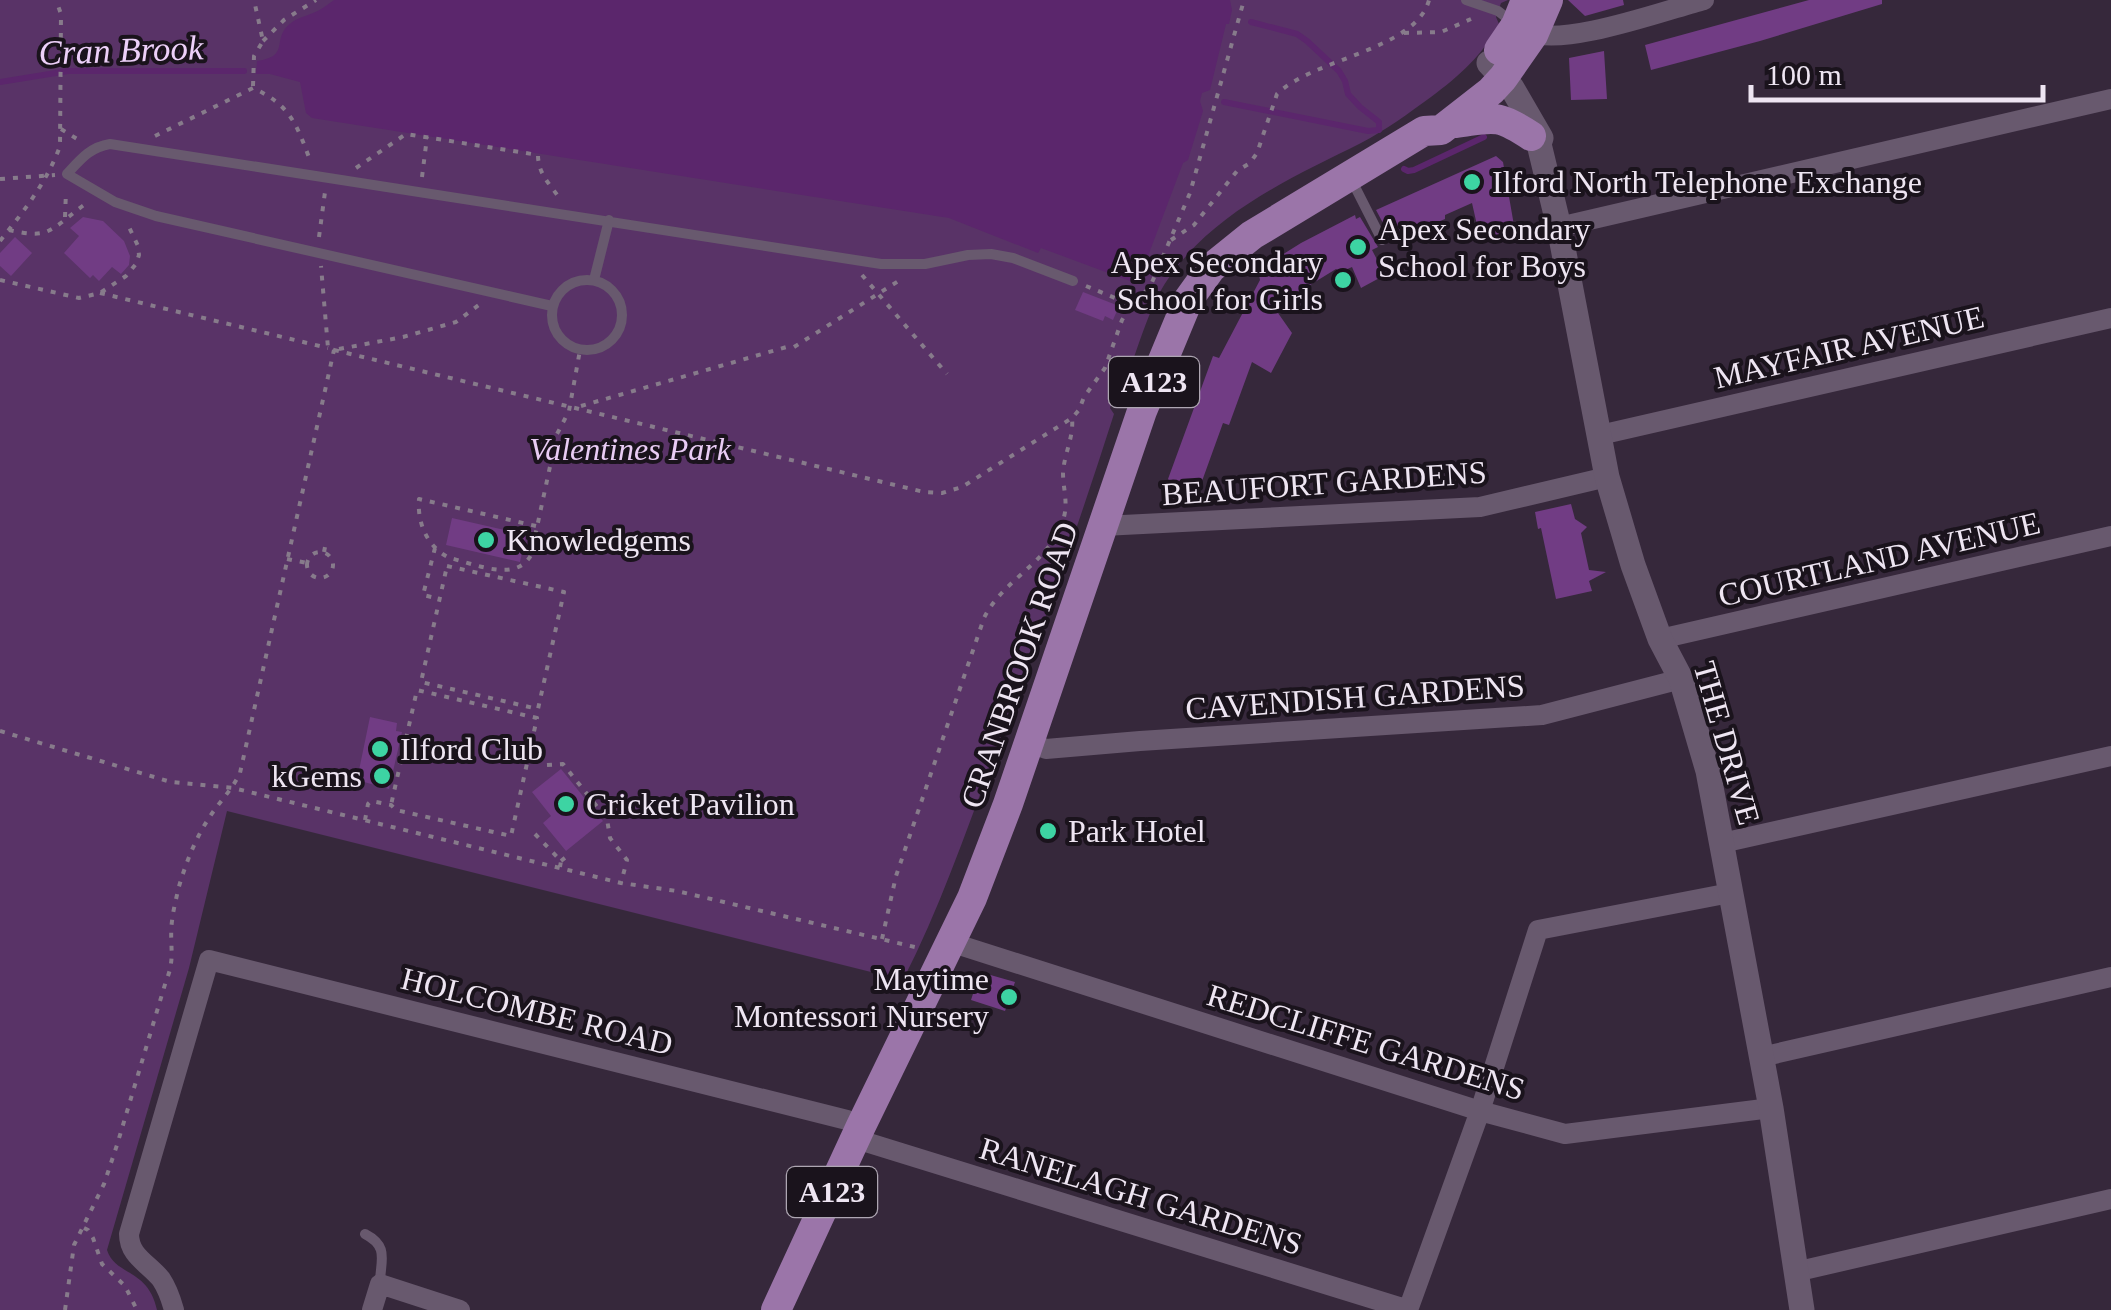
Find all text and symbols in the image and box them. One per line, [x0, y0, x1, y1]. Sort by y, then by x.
water label: Cran Brook [38, 28, 206, 73]
scale bar [1751, 40, 2044, 102]
text: 100 m [1766, 58, 1842, 91]
place label: Ilford North Telephone Exchange [1492, 164, 1922, 200]
marker: Ilford North Telephone Exchange [1461, 171, 1483, 193]
place label: Apex Secondary School for Boys [1378, 211, 1590, 284]
marker: Apex Secondary School for Boys [1347, 236, 1369, 258]
place label: Apex Secondary School for Girls [1111, 244, 1323, 317]
marker: Apex Secondary School for Girls [1332, 269, 1354, 291]
street label: MAYFAIR AVENUE [1711, 298, 1987, 396]
road number: A123 [1109, 357, 1199, 407]
park label: Valentines Park [529, 431, 732, 467]
street label: BEAUFORT GARDENS [1160, 454, 1488, 512]
street label: COURTLAND AVENUE [1715, 504, 2043, 614]
street label: CRANBROOK ROAD [953, 518, 1085, 812]
place label: Knowledgems [506, 522, 691, 558]
marker: Knowledgems [475, 529, 497, 551]
street label: THE DRIVE [1687, 657, 1767, 829]
street label: CAVENDISH GARDENS [1184, 667, 1526, 727]
place label: Ilford Club [400, 731, 543, 767]
marker: Ilford Club [369, 738, 391, 760]
place label: kGems [271, 758, 362, 794]
marker: kGems [371, 765, 393, 787]
place label: Cricket Pavilion [586, 786, 795, 822]
marker: Cricket Pavilion [555, 793, 577, 815]
place label: Park Hotel [1068, 813, 1206, 849]
marker: Park Hotel [1037, 820, 1059, 842]
street label: HOLCOMBE ROAD [398, 960, 676, 1062]
place label: Maytime Montessori Nursery [734, 961, 989, 1034]
street label: REDCLIFFE GARDENS [1203, 977, 1529, 1107]
marker: Maytime Montessori Nursery [998, 986, 1020, 1008]
street label: RANELAGH GARDENS [976, 1130, 1306, 1262]
road number: A123 [787, 1167, 877, 1217]

